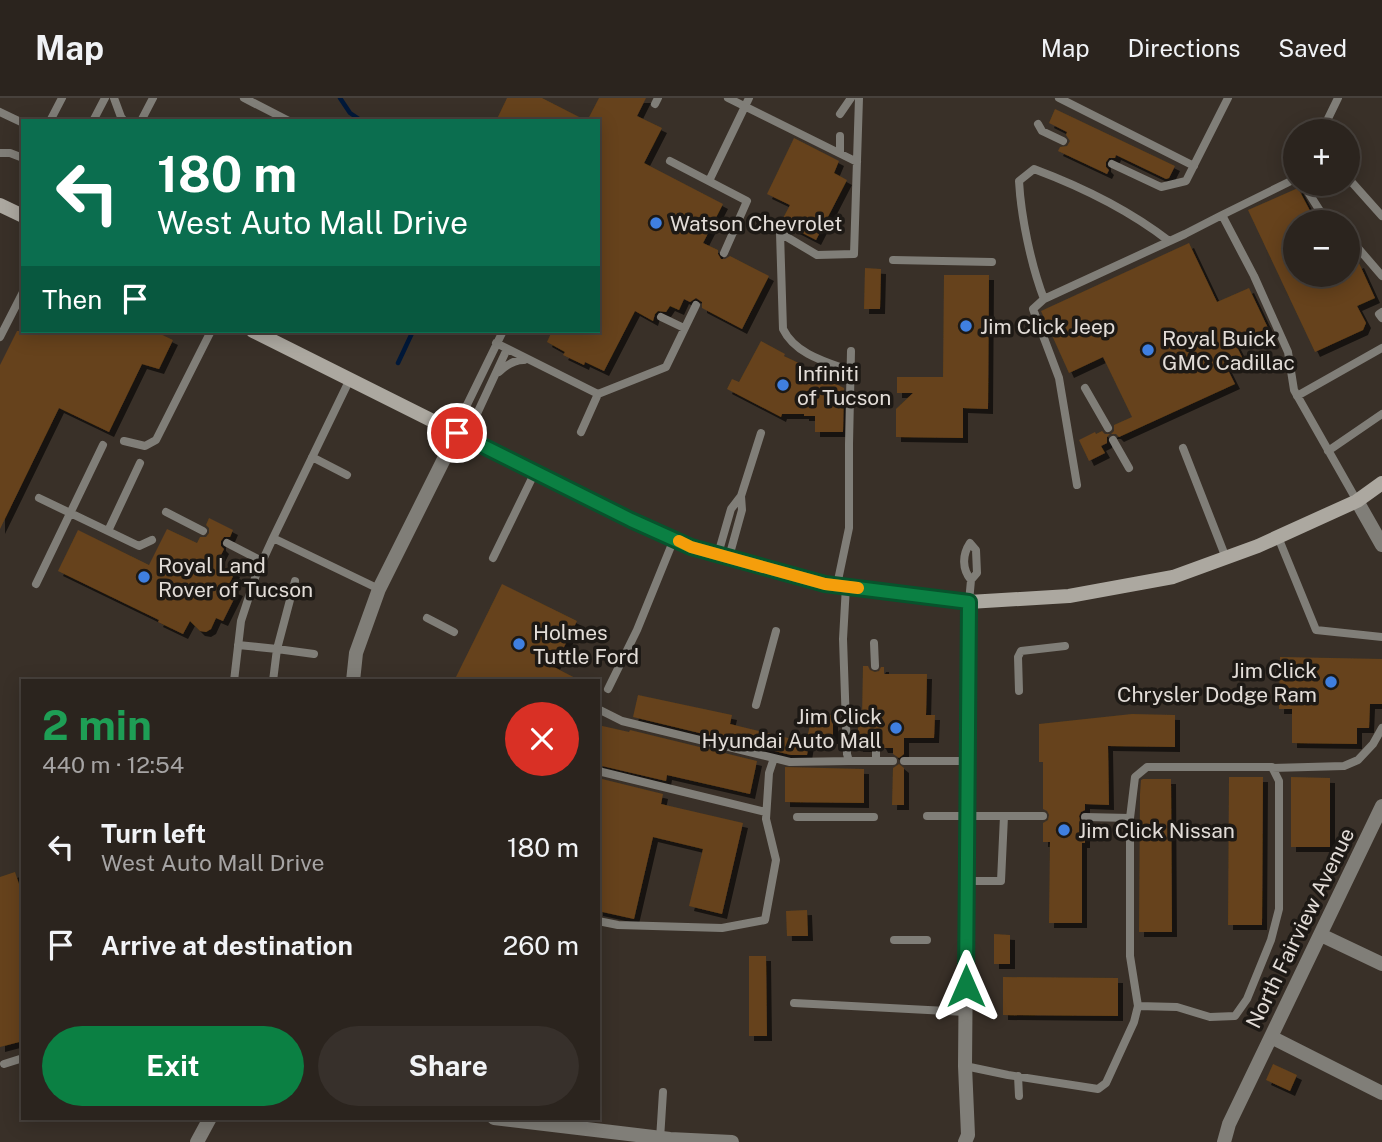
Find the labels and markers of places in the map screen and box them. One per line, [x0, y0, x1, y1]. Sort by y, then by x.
place label: Watson Chevrolet [670, 211, 842, 236]
marker: Watson Chevrolet [648, 215, 664, 231]
place label: Jim Click Jeep [980, 314, 1115, 339]
marker: Jim Click Jeep [958, 318, 974, 334]
place label: Royal Buick GMC Cadillac [1162, 326, 1295, 375]
marker: Royal Buick GMC Cadillac [1140, 342, 1156, 358]
place label: Infiniti of Tucson [797, 361, 891, 410]
marker: Infiniti of Tucson [775, 377, 791, 393]
pin [427, 403, 487, 463]
place label: Royal Land Rover of Tucson [158, 553, 313, 602]
marker: Royal Land Rover of Tucson [136, 569, 152, 585]
place label: Holmes Tuttle Ford [533, 620, 639, 669]
marker: Holmes Tuttle Ford [511, 636, 527, 652]
place label: Jim Click Chrysler Dodge Ram [1117, 658, 1317, 707]
marker: Jim Click Chrysler Dodge Ram [1323, 674, 1339, 690]
place label: Jim Click Hyundai Auto Mall [702, 704, 882, 753]
marker: Jim Click Hyundai Auto Mall [888, 720, 904, 736]
place label: Jim Click Nissan [1078, 818, 1235, 843]
marker: Jim Click Nissan [1056, 822, 1072, 838]

